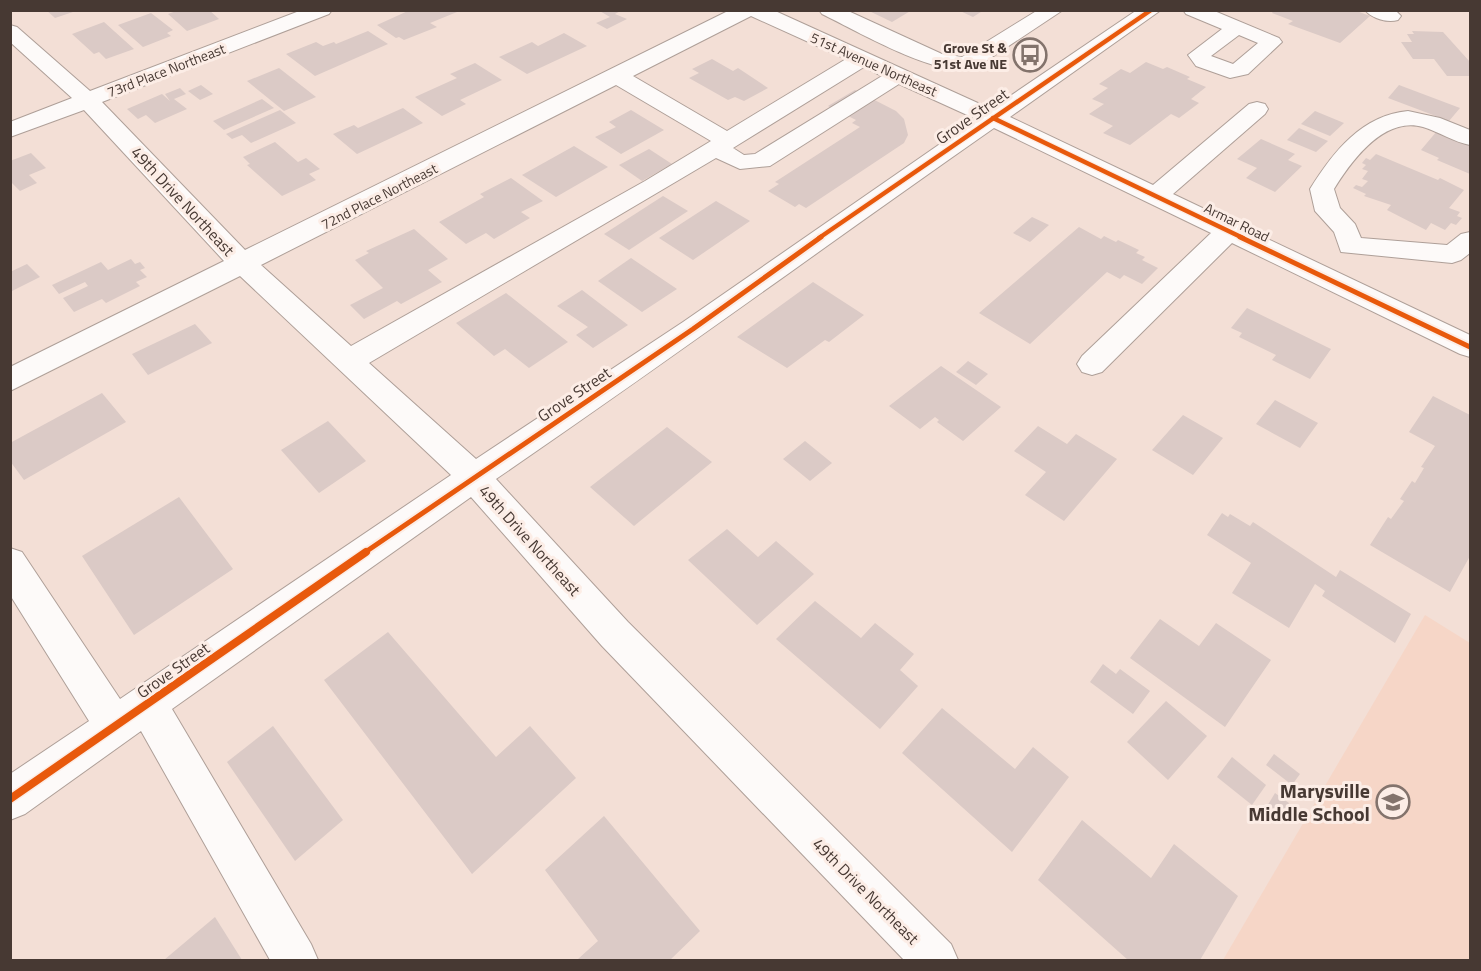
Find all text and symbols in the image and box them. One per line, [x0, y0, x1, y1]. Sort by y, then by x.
street label: 51st Avenue Northeast [807, 27, 941, 101]
place label: Grove St & 51st Ave NE [934, 37, 1007, 74]
bus stop icon: Grove St & 51st Ave NE [1012, 37, 1048, 73]
street label: 73rd Place Northeast [104, 38, 228, 102]
street label: Grove Street [931, 82, 1014, 150]
street label: 49th Drive Northeast [126, 141, 241, 261]
street label: 72nd Place Northeast [317, 158, 441, 234]
street label: Armar Road [1201, 197, 1273, 247]
street label: Grove Street [532, 360, 616, 427]
street label: 49th Drive Northeast [473, 479, 587, 601]
street label: Grove Street [132, 636, 215, 704]
place label: Marysville Middle School [1248, 775, 1370, 829]
school or university icon: Marysville Middle School [1375, 784, 1411, 820]
street label: 49th Drive Northeast [807, 832, 925, 950]

